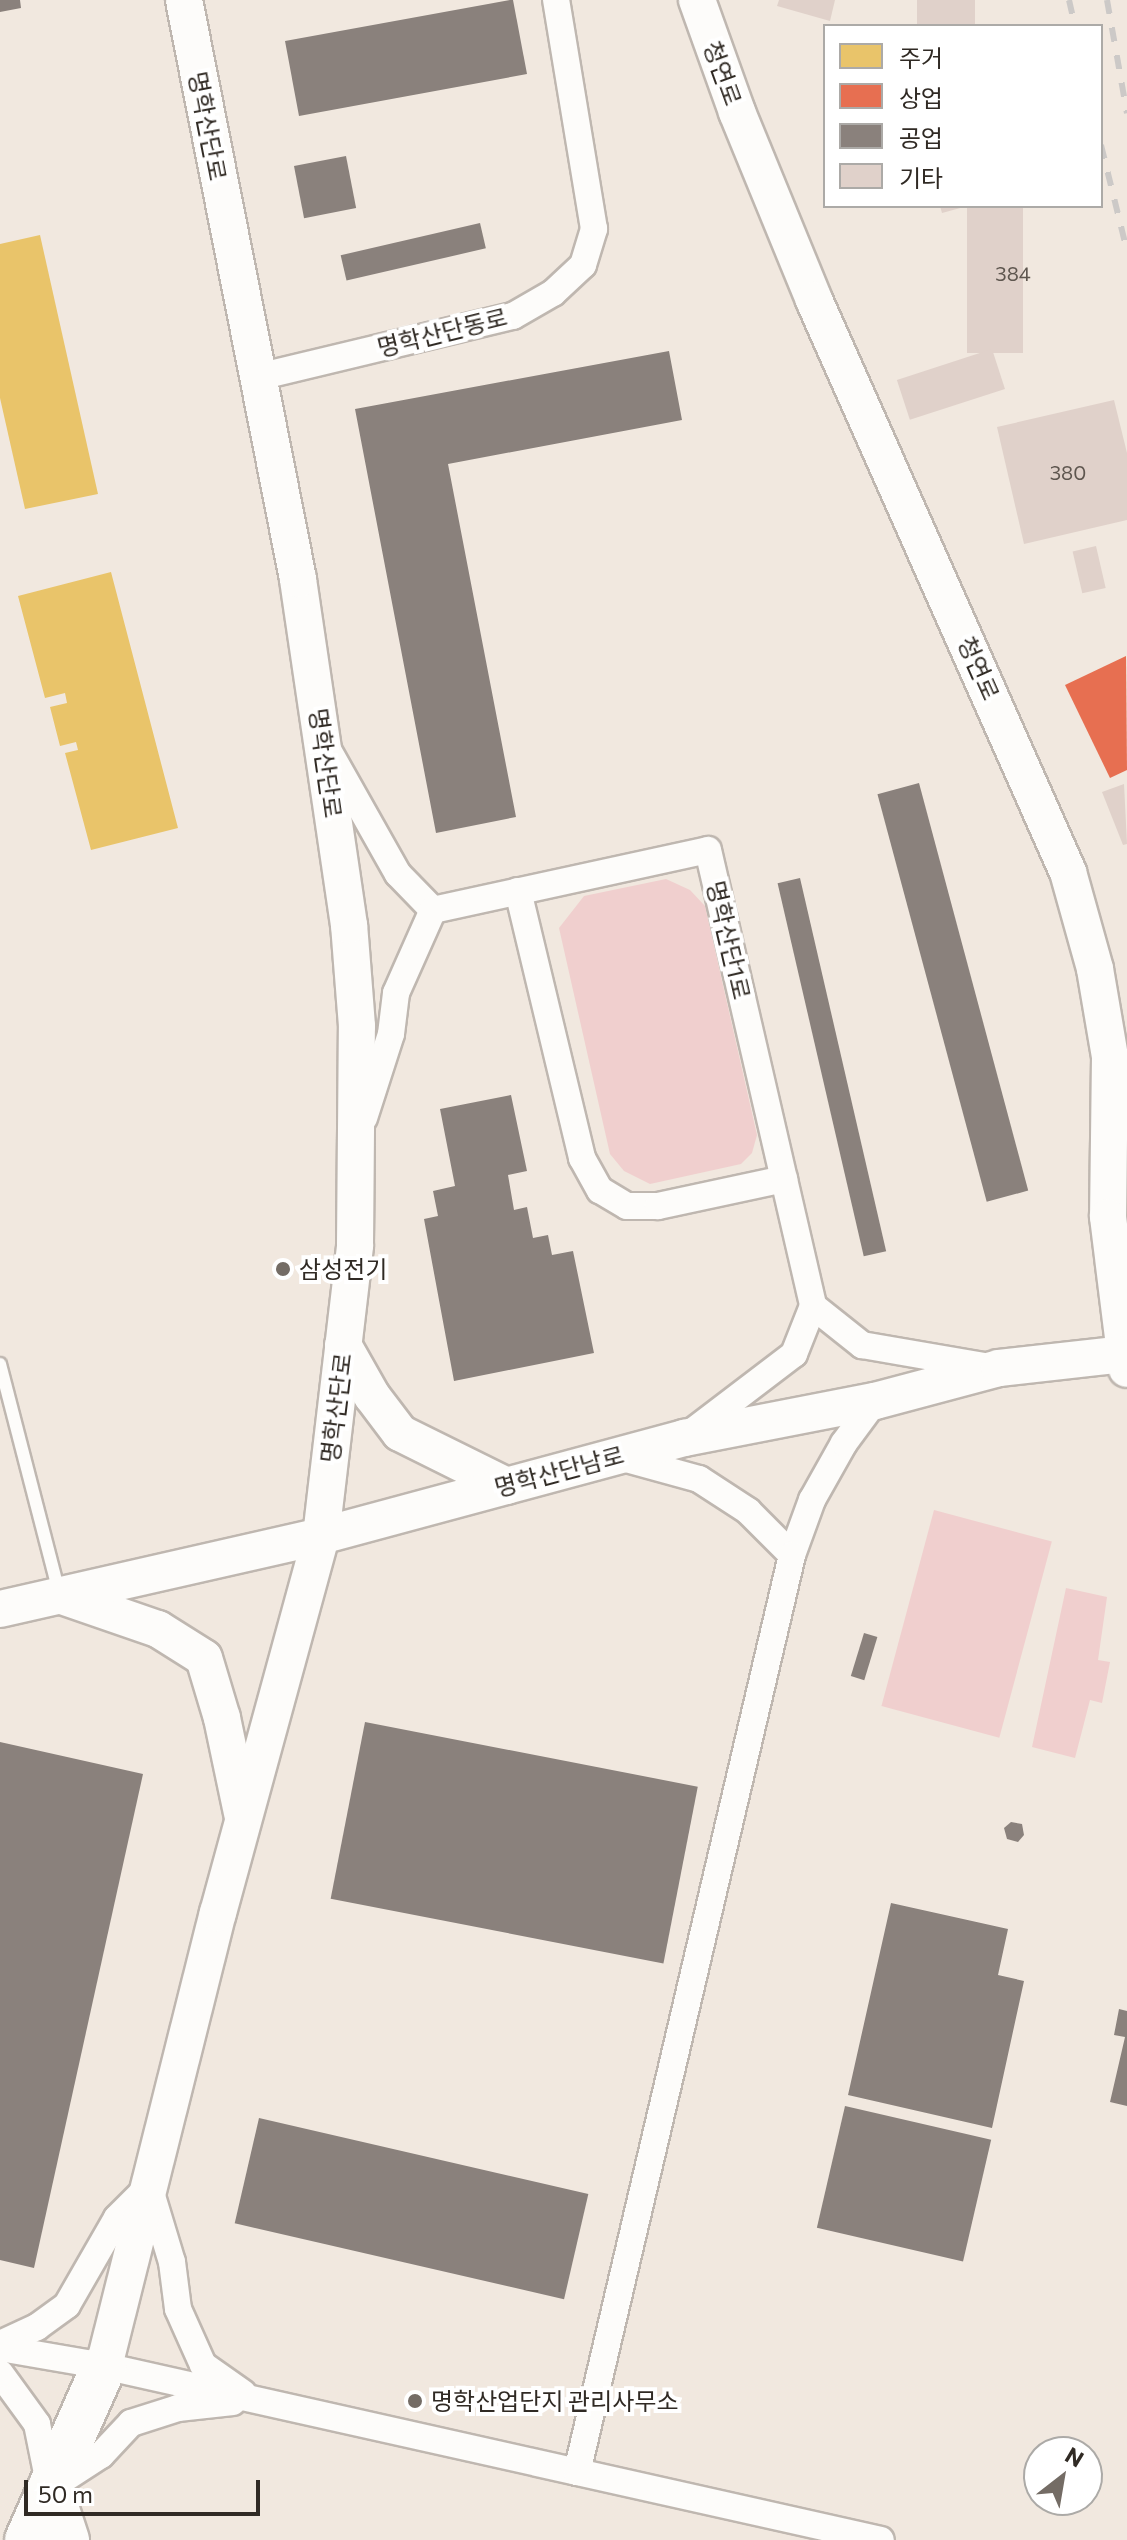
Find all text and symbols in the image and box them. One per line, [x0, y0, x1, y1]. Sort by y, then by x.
legend [823, 24, 1103, 208]
street label: 청연로 [698, 37, 748, 109]
text: 주거 [899, 43, 943, 72]
street label: 명학산단로 [183, 69, 233, 183]
text: 상업 [899, 83, 943, 112]
text: 공업 [899, 123, 943, 152]
text: 기타 [899, 163, 943, 192]
house number: 384 [995, 261, 1031, 285]
street label: 명학산단동로 [374, 302, 510, 362]
house number: 380 [1050, 460, 1086, 484]
street label: 청연로 [952, 632, 1006, 704]
street label: 명학산단로 [304, 706, 348, 820]
street label: 명학산단1로 [701, 878, 757, 1002]
place label: 삼성전기 [299, 1255, 387, 1283]
marker: 삼성전기 [274, 1260, 292, 1278]
street label: 명학산단로 [315, 1351, 357, 1465]
street label: 명학산단남로 [491, 1440, 627, 1502]
place label: 명학산업단지 관리사무소 [431, 2387, 678, 2415]
marker: 명학산업단지 관리사무소 [406, 2392, 424, 2410]
north arrow [1023, 2436, 1103, 2516]
text: N [1061, 2441, 1089, 2473]
scale bar [28, 2464, 264, 2514]
text: 50 m [38, 2479, 93, 2508]

